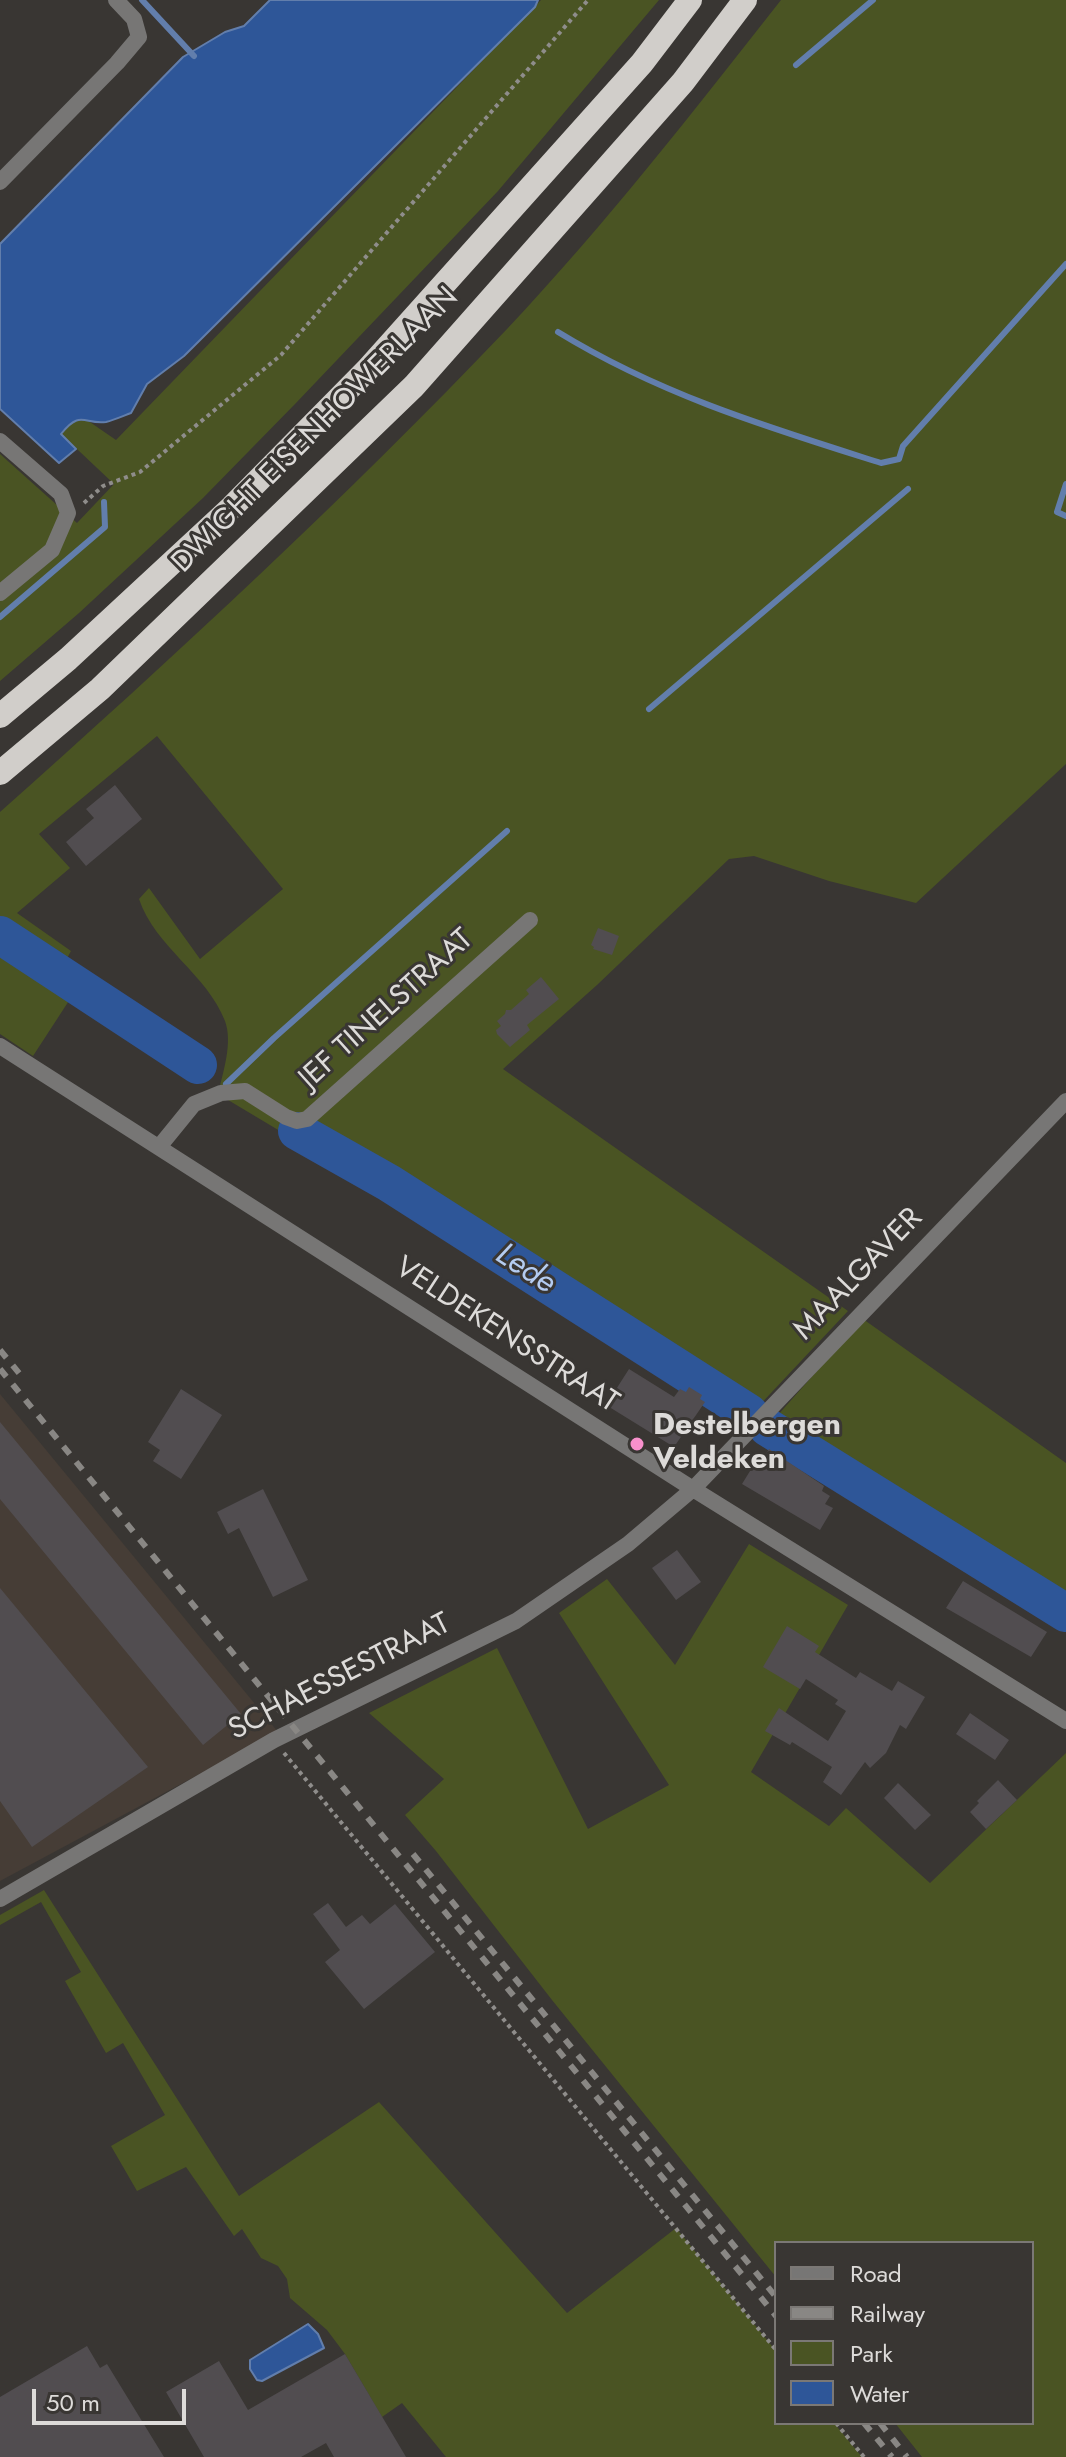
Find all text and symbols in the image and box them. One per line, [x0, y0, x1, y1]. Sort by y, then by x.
street label: DWIGHT EISENHOWERLAAN [166, 281, 466, 581]
street label: JEF TINELSTRAAT [293, 922, 481, 1098]
street label: MAALGAVER [787, 1201, 931, 1349]
water label: Lede [488, 1237, 562, 1303]
street label: VELDEKENSSTRAAT [387, 1250, 625, 1422]
place label: Destelbergen Veldeken [653, 1409, 841, 1480]
marker: Destelbergen Veldeken [628, 1435, 646, 1453]
street label: SCHAESSESTRAAT [223, 1607, 457, 1749]
legend [774, 2241, 1034, 2425]
text: Road [850, 2256, 902, 2291]
text: Railway [850, 2296, 925, 2331]
text: Park [850, 2336, 893, 2371]
scale bar [36, 2373, 190, 2423]
text: Water [850, 2376, 909, 2411]
text: 50 m [46, 2385, 100, 2420]

